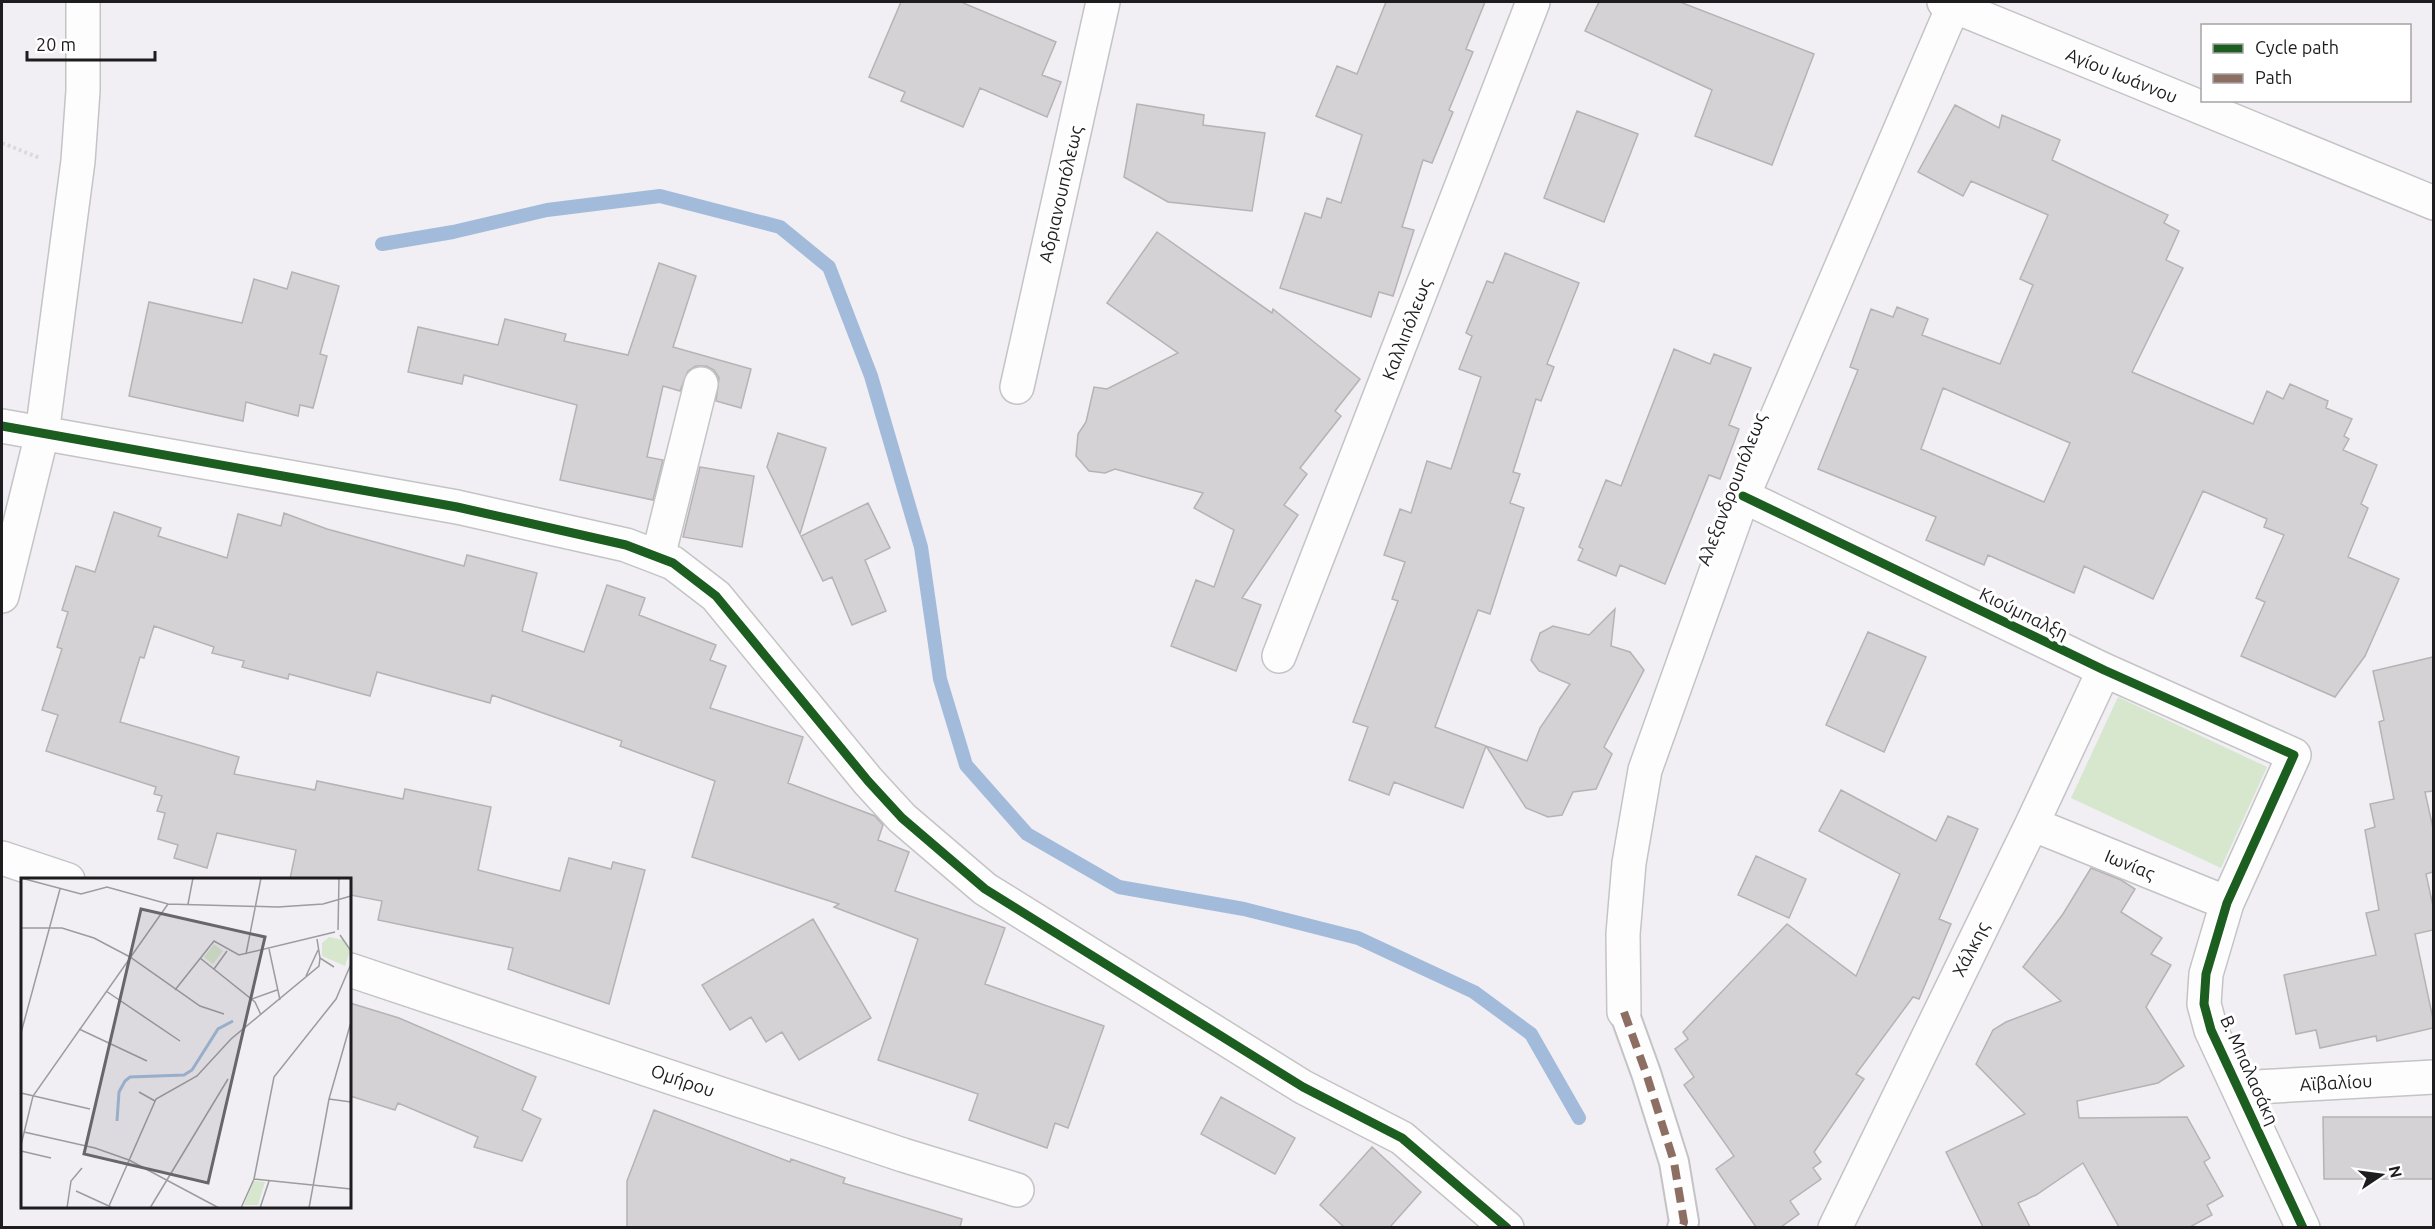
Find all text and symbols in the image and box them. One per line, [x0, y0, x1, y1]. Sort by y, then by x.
scale bar [27, 24, 154, 62]
legend [2201, 24, 2411, 102]
text: 20 m [36, 34, 76, 54]
text: Cycle path [2255, 37, 2339, 57]
street label: Αγίου Ιωάννου [2063, 44, 2181, 106]
text: Path [2255, 67, 2292, 87]
street label: Αδριανουπόλεως [1035, 124, 1086, 265]
street label: Καλλιπόλεως [1378, 276, 1435, 383]
street label: Αλεξανδρουπόλεως [1693, 410, 1770, 569]
street label: Κιούμπαλξη [1976, 583, 2072, 643]
street label: Ιωνίας [2102, 845, 2158, 884]
inset map [21, 878, 351, 1208]
street label: Χάλκης [1948, 918, 1993, 980]
street label: Β. Μπαλασάκη [2217, 1012, 2283, 1128]
street label: Ομήρου [649, 1060, 717, 1100]
street label: Αϊβαλίου [2299, 1070, 2373, 1094]
north arrow [2351, 1145, 2411, 1205]
text: N [2386, 1164, 2406, 1179]

